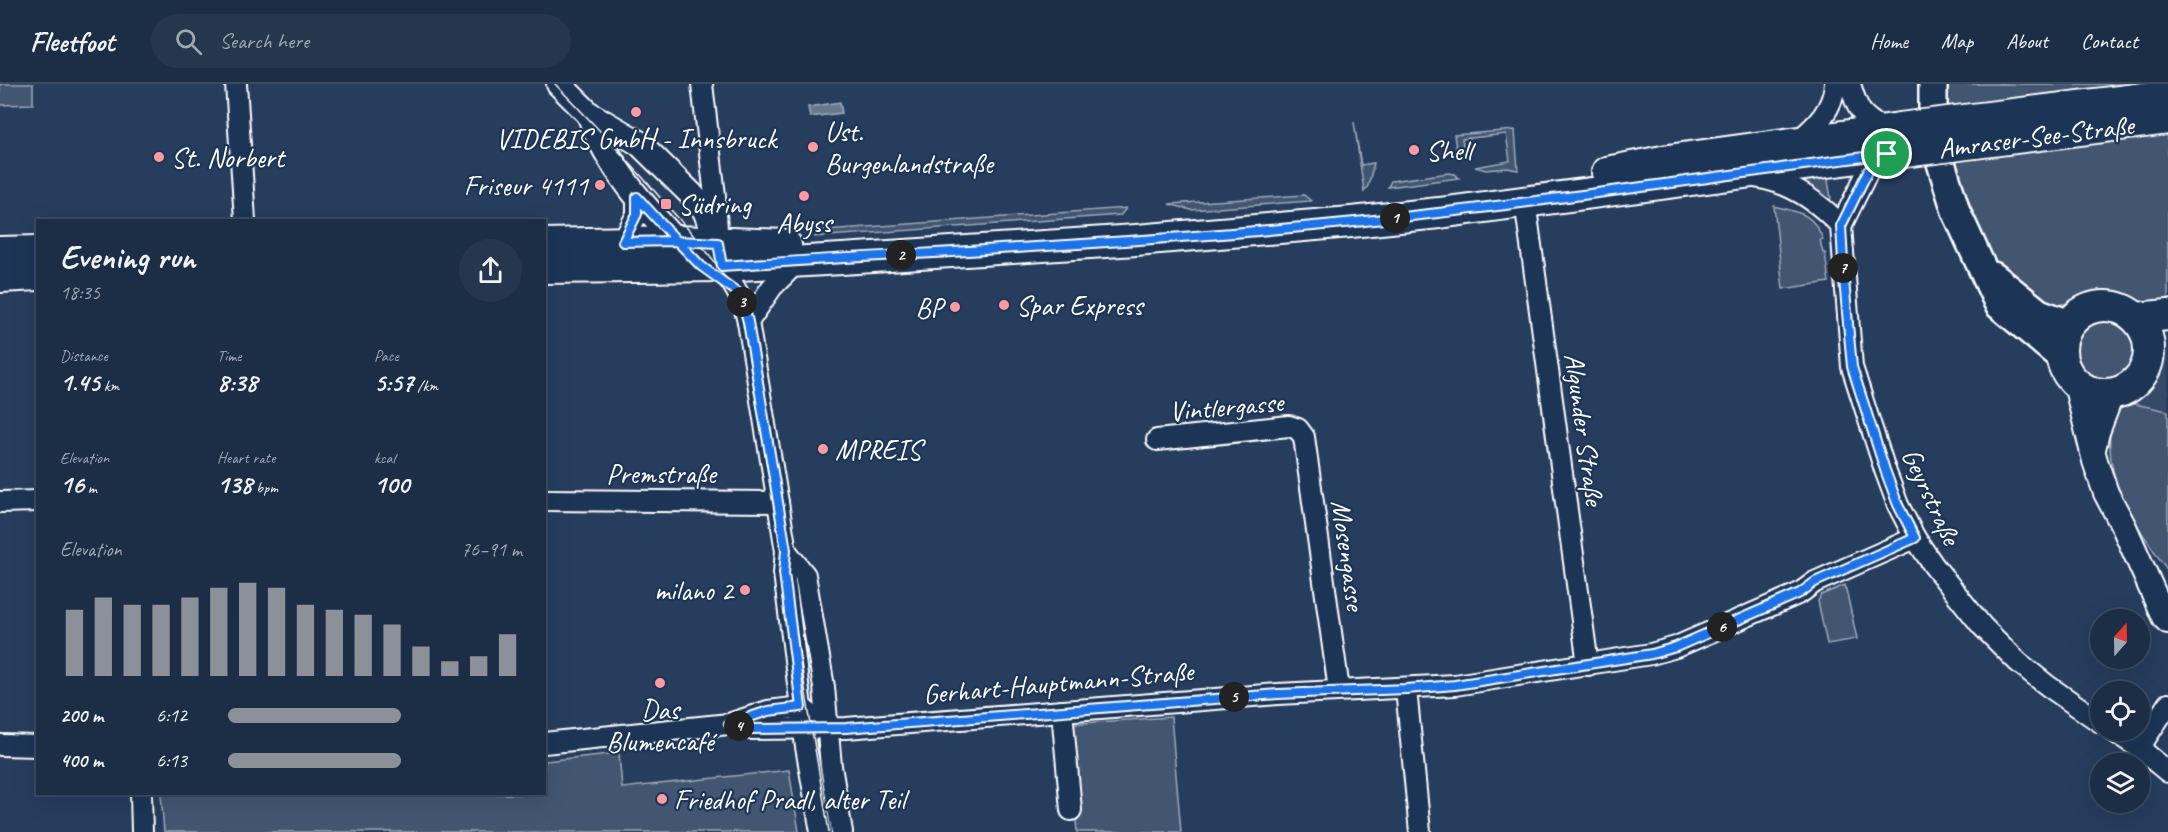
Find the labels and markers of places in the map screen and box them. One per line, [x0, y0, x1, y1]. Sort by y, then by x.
marker: VIDEBIS GmbH - Innsbruck [629, 105, 643, 119]
place label: Ust. Burgenlandstraße [825, 114, 995, 181]
place label: VIDEBIS GmbH - Innsbruck [496, 121, 779, 156]
pin [1861, 128, 1912, 179]
place label: Shell [1426, 133, 1477, 168]
place label: St. Norbert [171, 140, 287, 175]
marker: Ust. Burgenlandstraße [806, 140, 820, 154]
marker: Shell [1407, 143, 1421, 157]
marker: St. Norbert [152, 150, 166, 164]
place label: Friseur 4111 [464, 168, 589, 203]
marker: Friseur 4111 [593, 178, 607, 192]
place label: Südring [678, 187, 752, 222]
marker: Abyss [797, 189, 811, 203]
marker: Südring [659, 197, 673, 211]
pin: 1 [1380, 203, 1410, 233]
place label: Abyss [777, 205, 834, 240]
pin: 2 [886, 240, 916, 270]
pin: 7 [1828, 253, 1858, 283]
pin: 3 [727, 287, 757, 317]
place label: Spar Express [1016, 288, 1145, 323]
place label: BP [916, 290, 947, 325]
marker: Spar Express [997, 298, 1011, 312]
marker: BP [948, 300, 962, 314]
place label: MPREIS [835, 432, 926, 467]
marker: MPREIS [816, 442, 830, 456]
place label: milano 2 [654, 573, 735, 608]
marker: milano 2 [738, 583, 752, 597]
pin: 6 [1707, 612, 1737, 642]
marker: Das Blumencafé [653, 676, 667, 690]
pin: 5 [1219, 682, 1249, 712]
place label: Das Blumencafé [606, 692, 718, 759]
pin: 4 [724, 711, 754, 741]
place label: Friedhof Pradl, alter Teil [674, 782, 911, 817]
marker: Friedhof Pradl, alter Teil [655, 792, 669, 806]

